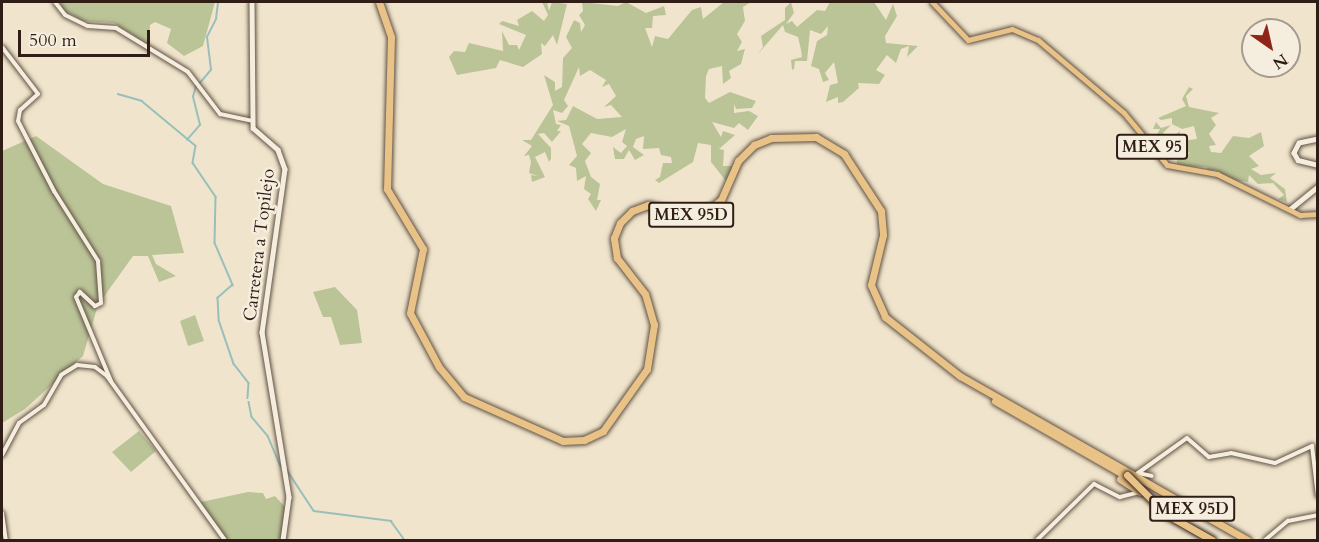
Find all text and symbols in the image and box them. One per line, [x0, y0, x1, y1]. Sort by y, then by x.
scale bar [21, 18, 153, 56]
north arrow [1241, 18, 1301, 78]
text: 500 m [29, 28, 77, 53]
text: N [1268, 48, 1292, 74]
road number: MEX 95 [1116, 134, 1188, 160]
street label: Carretera a Topilejo [240, 167, 280, 323]
road number: MEX 95D [648, 202, 734, 228]
road number: MEX 95D [1148, 496, 1236, 522]

